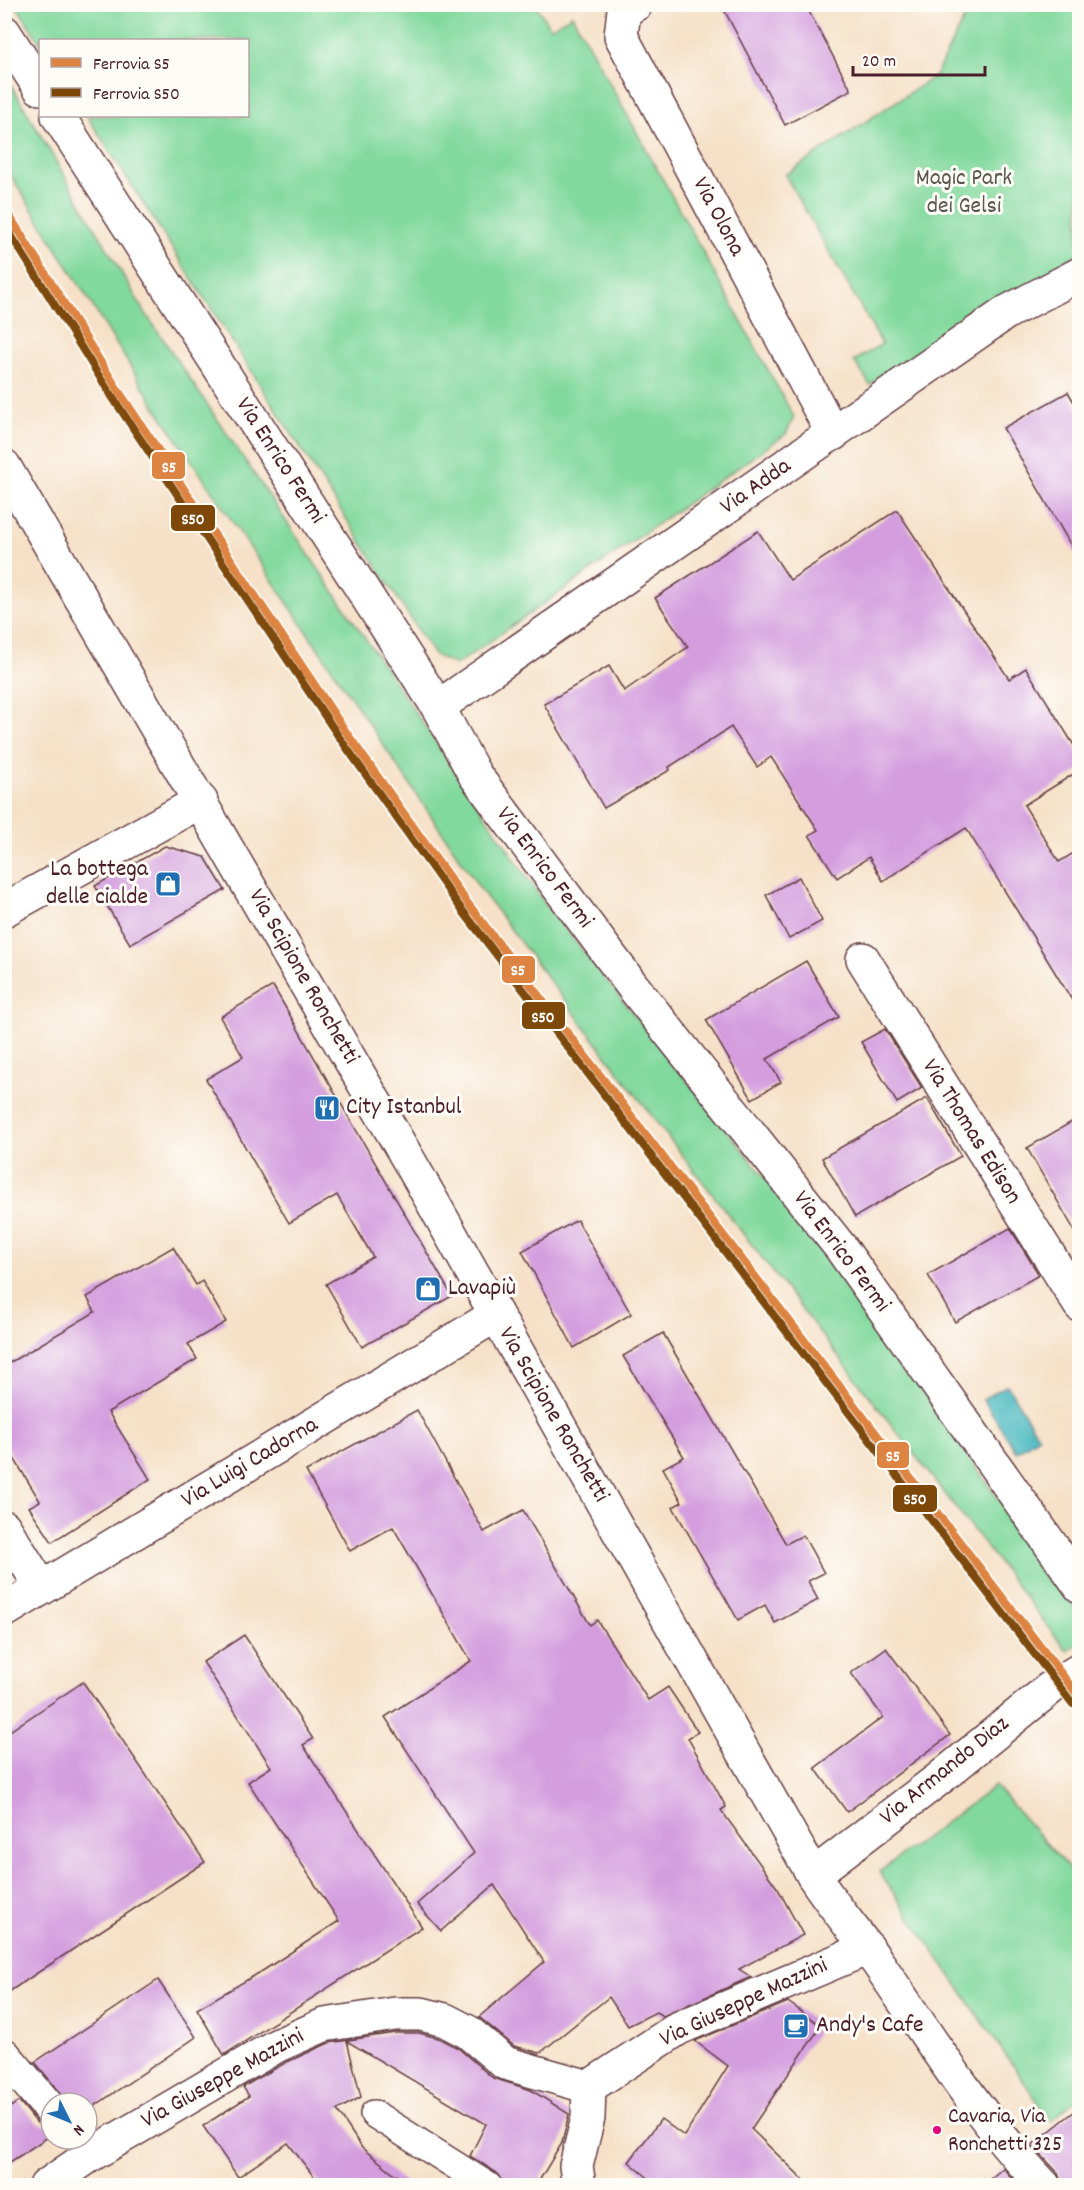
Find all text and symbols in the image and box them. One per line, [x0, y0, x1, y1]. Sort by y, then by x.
legend [39, 39, 249, 117]
scale bar [853, 39, 985, 77]
text: 20 m [862, 50, 896, 75]
text: Ferrovia S5 [93, 53, 170, 78]
text: Ferrovia S50 [93, 83, 180, 108]
park label: Magic Park dei Gelsi [916, 162, 1012, 224]
street label: Via Olona [683, 171, 753, 263]
street label: Via Enrico Fermi [226, 391, 334, 531]
street label: Via Adda [714, 450, 799, 524]
line badge: S5 [151, 451, 186, 480]
text: S5 [162, 457, 176, 480]
line badge: S50 [170, 504, 216, 532]
text: S50 [181, 509, 205, 532]
street label: Via Enrico Fermi [487, 800, 601, 936]
place label: La bottega delle cialde [46, 853, 149, 915]
shop icon: La bottega delle cialde [153, 869, 183, 899]
street label: Via Scipione Ronchetti [239, 883, 367, 1071]
line badge: S5 [501, 955, 536, 984]
text: S5 [511, 960, 525, 983]
line badge: S50 [521, 1001, 566, 1030]
text: S50 [531, 1007, 555, 1030]
street label: Via Thomas Edison [913, 1053, 1029, 1211]
place label: City Istanbul [346, 1091, 462, 1125]
restaurant icon: City Istanbul [312, 1093, 342, 1123]
street label: Via Enrico Fermi [784, 1184, 898, 1320]
place label: Lavapiù [448, 1272, 516, 1306]
shop icon: Lavapiù [413, 1274, 443, 1304]
street label: Via Scipione Ronchetti [489, 1321, 617, 1509]
street label: Via Luigi Cadorna [175, 1408, 325, 1517]
line badge: S5 [876, 1441, 910, 1469]
text: S5 [886, 1446, 900, 1469]
line badge: S50 [892, 1484, 938, 1513]
text: S50 [903, 1489, 927, 1512]
street label: Via Armando Diaz [873, 1708, 1017, 1834]
street label: Via Giuseppe Mazzini [654, 1949, 834, 2057]
place label: Andy's Cafe [816, 2009, 924, 2043]
cafe icon: Andy's Cafe [781, 2011, 811, 2041]
street label: Via Giuseppe Mazzini [135, 2020, 311, 2138]
north arrow [39, 2091, 99, 2151]
place label: Cavaria, Via Ronchetti 325 [948, 2102, 1062, 2161]
text: N [67, 2119, 89, 2140]
marker: Cavaria, Via Ronchetti 325 [931, 2124, 943, 2136]

